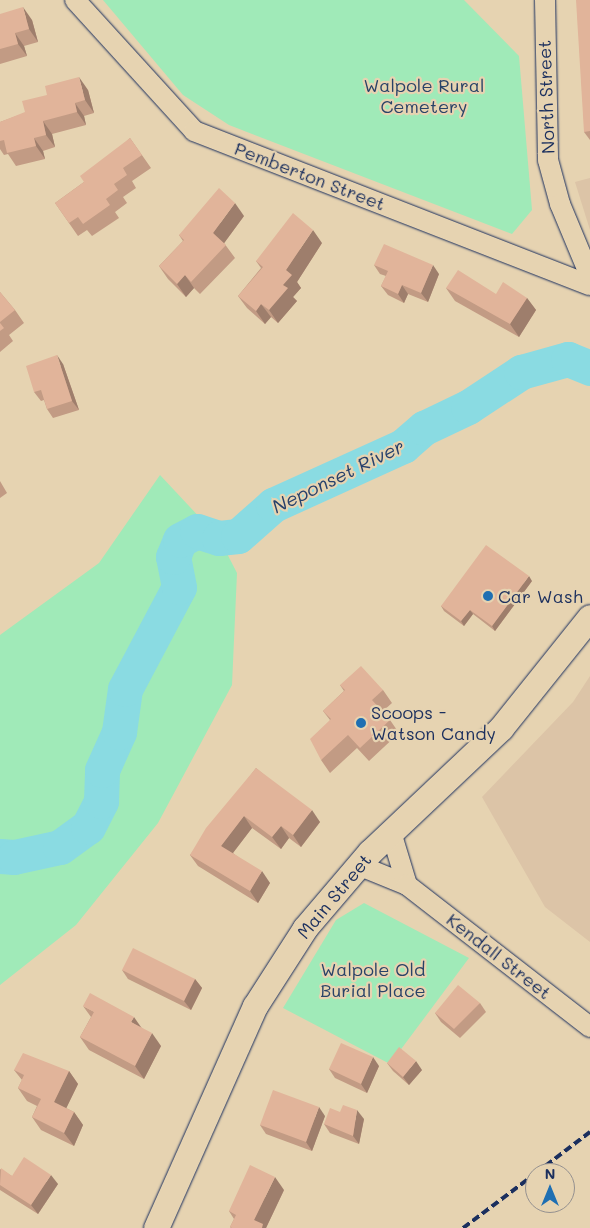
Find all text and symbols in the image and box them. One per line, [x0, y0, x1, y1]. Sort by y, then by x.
street label: North Street [533, 40, 559, 154]
park label: Walpole Rural Cemetery [364, 75, 484, 118]
street label: Pemberton Street [232, 137, 388, 215]
water label: Neponset River [268, 434, 408, 518]
place label: Car Wash [498, 585, 583, 607]
marker: Car Wash [482, 590, 494, 602]
place label: Scoops - Watson Candy [371, 702, 496, 744]
marker: Scoops - Watson Candy [355, 717, 367, 729]
street label: Main Street [292, 849, 376, 943]
street label: Kendall Street [442, 908, 556, 1004]
park label: Walpole Old Burial Place [320, 959, 426, 1002]
north arrow [525, 1163, 575, 1213]
text: N [545, 1164, 555, 1183]

